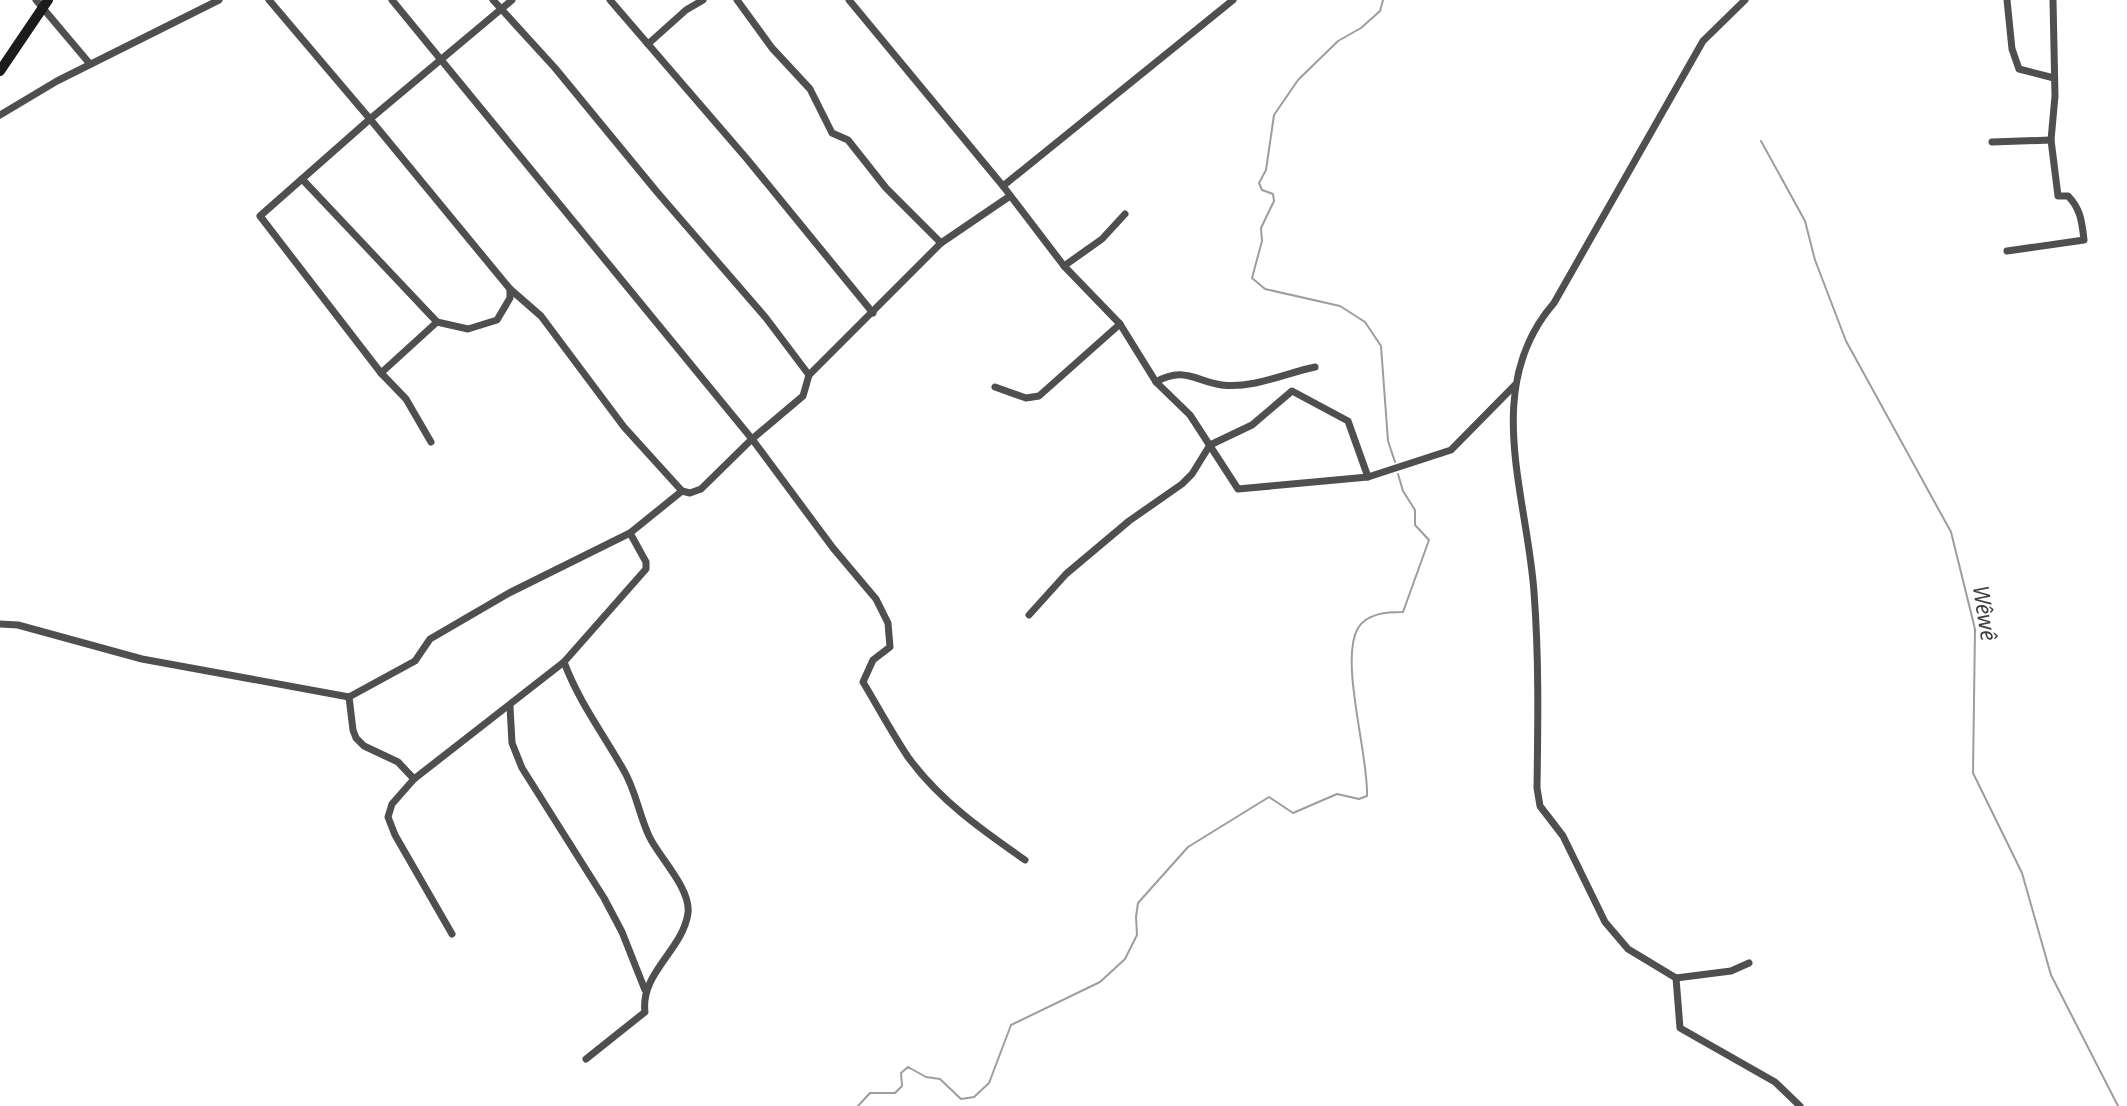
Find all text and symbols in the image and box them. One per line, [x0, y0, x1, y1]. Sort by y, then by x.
water label: Wêwê [1967, 583, 2005, 643]

